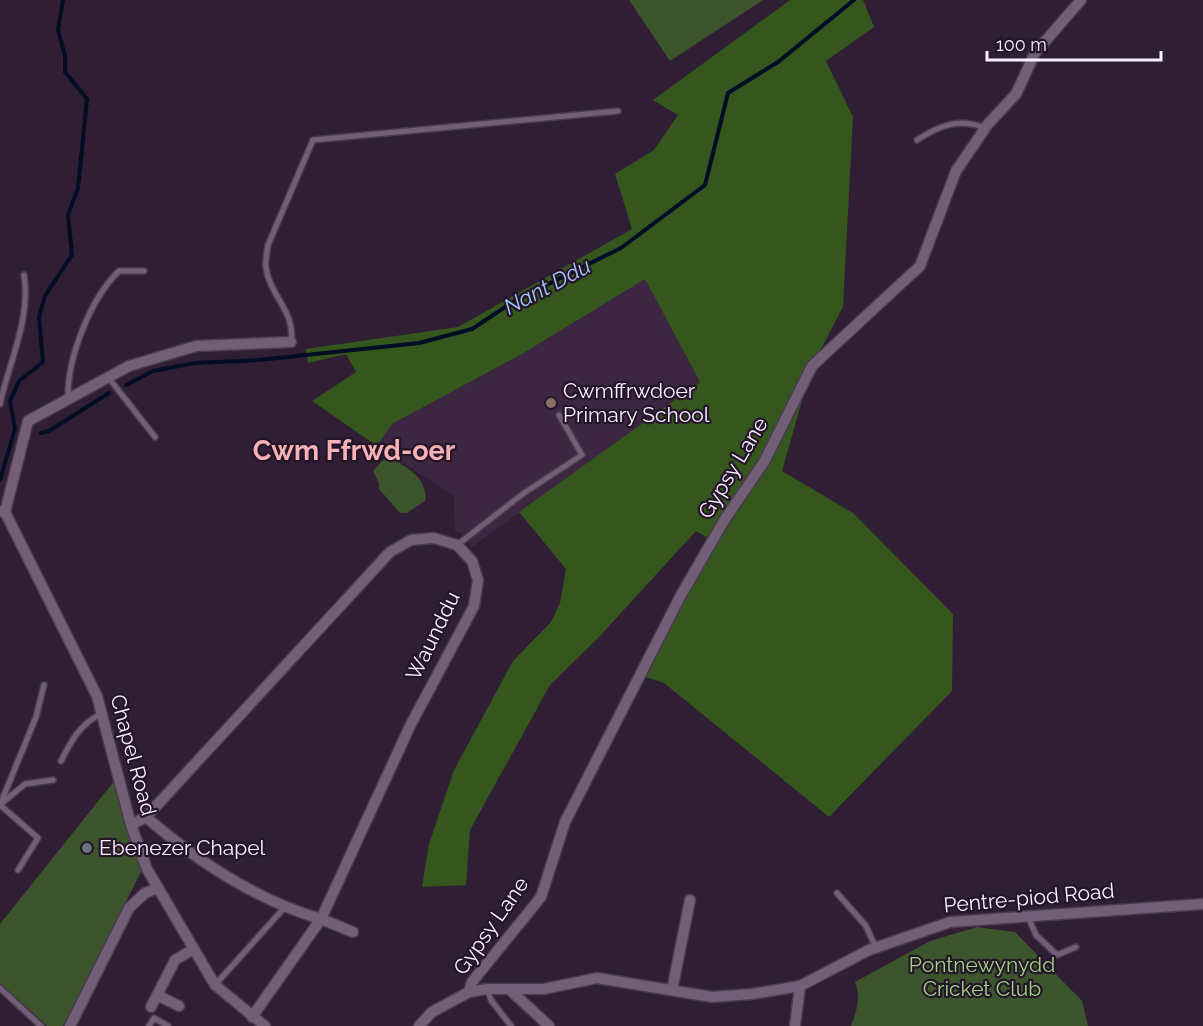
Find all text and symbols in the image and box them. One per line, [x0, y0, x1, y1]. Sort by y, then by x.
scale bar [987, 24, 1161, 62]
text: 100 m [996, 34, 1047, 55]
water label: Nant Ddu [499, 252, 595, 320]
place label: Cwmffrwdoer Primary School [563, 378, 710, 427]
marker: Cwmffrwdoer Primary School [544, 396, 558, 410]
street label: Gypsy Lane [693, 413, 773, 523]
district label: Cwm Ffrwd-oer [253, 435, 456, 466]
street label: Waunddu [400, 587, 465, 684]
street label: Chapel Road [105, 692, 162, 818]
place label: Ebenezer Chapel [99, 835, 266, 860]
marker: Ebenezer Chapel [80, 841, 94, 855]
street label: Gypsy Lane [448, 872, 533, 979]
street label: Pentre-piod Road [942, 878, 1115, 917]
park label: Pontnewynydd Cricket Club [909, 952, 1055, 1001]

